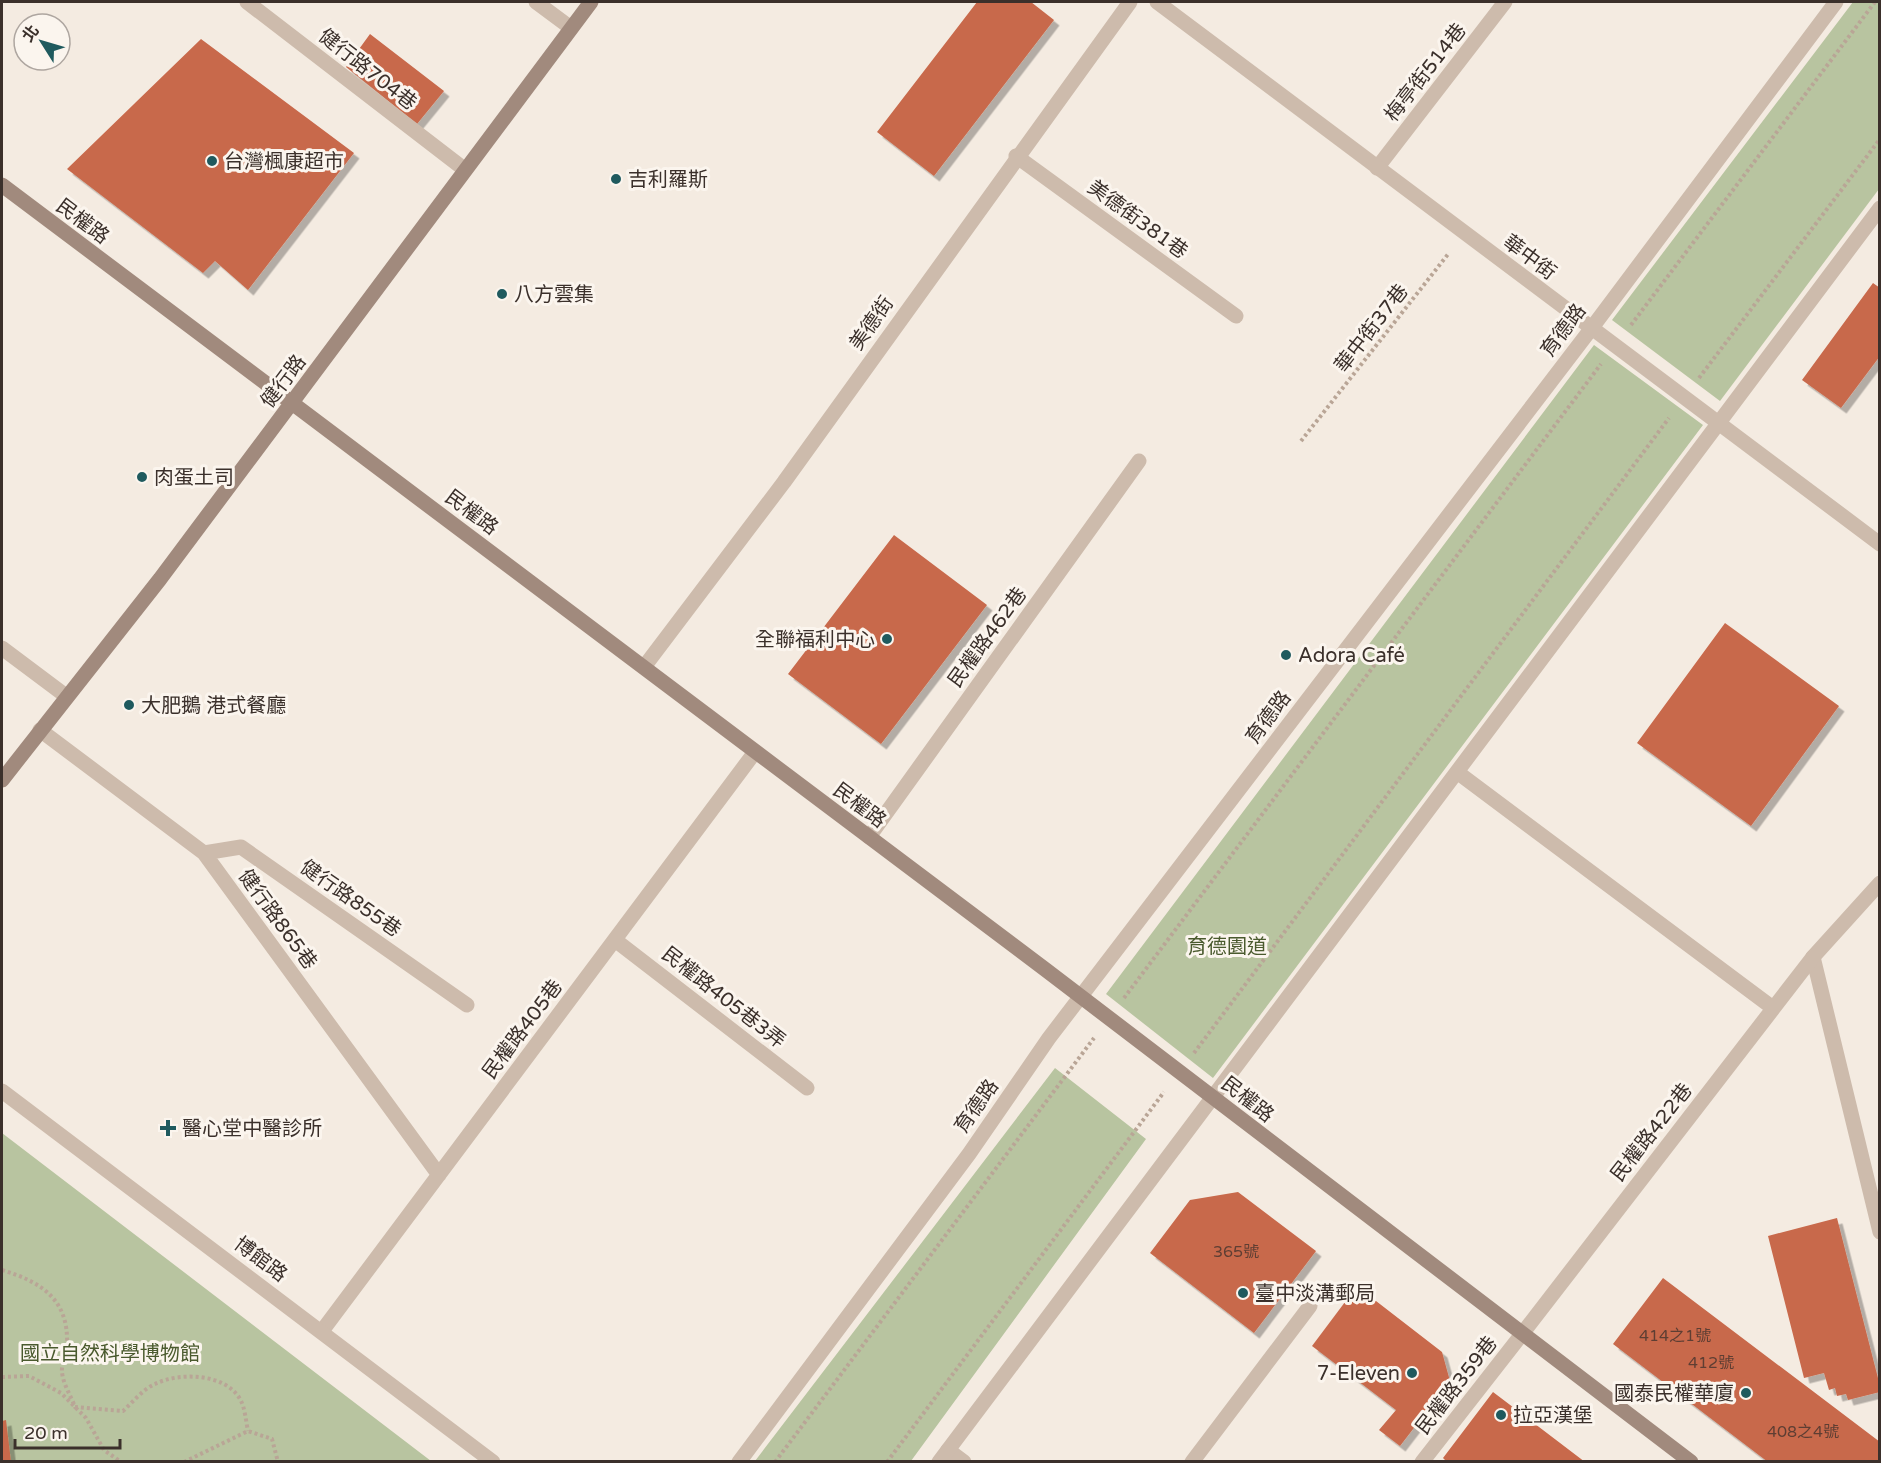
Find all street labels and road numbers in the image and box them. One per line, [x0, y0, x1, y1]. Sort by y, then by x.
street label: 梅亭街514巷 [1380, 19, 1471, 126]
street label: 健行路704巷 [314, 24, 421, 115]
street label: 美德街381巷 [1083, 176, 1192, 264]
street label: 民權路 [51, 194, 114, 249]
street label: 華中街 [1498, 230, 1561, 285]
street label: 華中街37巷 [1330, 280, 1414, 377]
street label: 美德街 [845, 292, 899, 355]
street label: 育德路 [1536, 299, 1591, 362]
street label: 健行路 [256, 350, 311, 413]
street label: 民權路 [440, 485, 503, 540]
street label: 民權路462巷 [944, 583, 1032, 692]
street label: 育德路 [1241, 686, 1296, 749]
street label: 民權路 [828, 778, 891, 833]
street label: 健行路855巷 [295, 855, 406, 942]
street label: 健行路865巷 [233, 865, 321, 974]
street label: 民權路405巷3弄 [657, 942, 790, 1053]
street label: 民權路405巷 [478, 975, 568, 1084]
street label: 民權路 [1216, 1072, 1278, 1128]
street label: 育德路 [950, 1075, 1004, 1138]
street label: 民權路422巷 [1606, 1079, 1697, 1186]
street label: 博館路 [229, 1232, 292, 1287]
street label: 民權路359巷 [1411, 1332, 1502, 1439]

